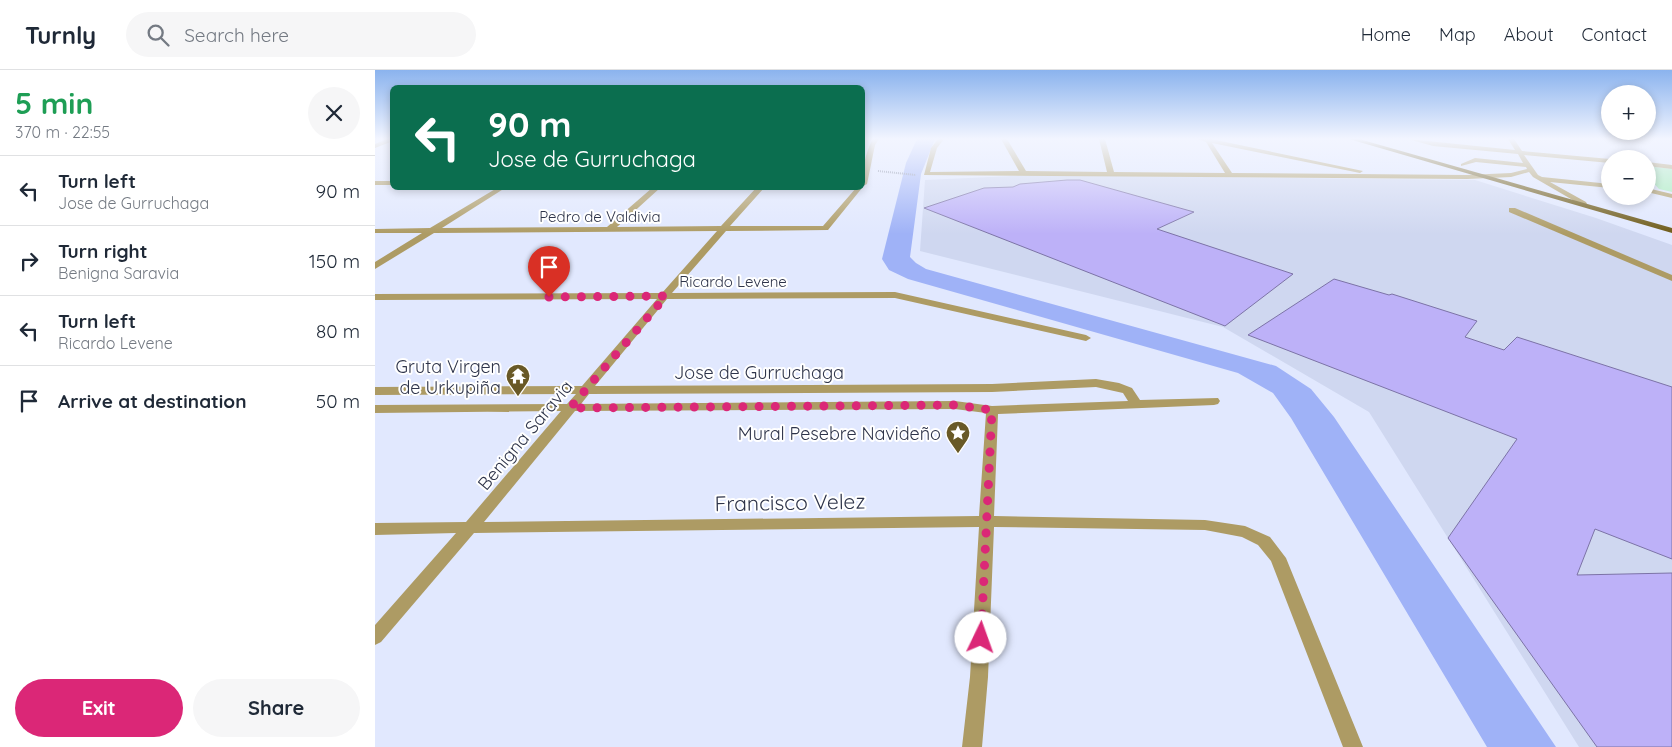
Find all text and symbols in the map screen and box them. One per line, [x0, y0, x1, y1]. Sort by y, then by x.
search box [126, 12, 476, 57]
text: Turnly [25, 20, 96, 50]
icon: search [144, 21, 172, 49]
text: Search here [184, 23, 289, 47]
text: Home [1361, 23, 1411, 46]
text: Map [1439, 23, 1476, 46]
text: About [1504, 23, 1554, 46]
text: Contact [1582, 23, 1647, 46]
text: 5 min [15, 84, 93, 122]
map controls [1601, 85, 1656, 205]
button: + [1601, 85, 1656, 140]
button: close [308, 87, 360, 139]
text: 90 m [488, 102, 571, 146]
icon: left [405, 105, 470, 170]
text: 370 m · 22:55 [15, 122, 110, 142]
text: Jose de Gurruchaga [488, 145, 696, 173]
button: − [1601, 150, 1656, 205]
text: Turn left [58, 169, 136, 193]
icon: left [15, 177, 43, 205]
text: 90 m [316, 179, 360, 203]
text: Jose de Gurruchaga [58, 193, 209, 213]
street label: Pedro de Valdivia [539, 207, 661, 226]
text: Turn right [58, 239, 147, 263]
pin [528, 246, 570, 297]
icon: right [15, 247, 43, 275]
text: 150 m [309, 249, 360, 273]
icon: arrive [535, 253, 563, 281]
text: Benigna Saravia [58, 263, 179, 283]
street label: Ricardo Levene [679, 272, 787, 291]
text: Turn left [58, 309, 136, 333]
icon: left [15, 317, 43, 345]
text: 80 m [316, 319, 360, 343]
text: Ricardo Levene [58, 333, 173, 353]
place label: Gruta Virgen de Urkupiña [395, 355, 501, 399]
street label: Jose de Gurruchaga [674, 361, 844, 384]
temple icon: Gruta Virgen de Urkupiña [505, 363, 531, 397]
street label: Benigna Saravia [472, 375, 578, 495]
icon: arrive [15, 387, 43, 415]
text: Arrive at destination [58, 389, 247, 413]
text: 50 m [316, 389, 360, 413]
place icon: Mural Pesebre Navideño [945, 420, 971, 454]
place label: Mural Pesebre Navideño [738, 422, 941, 445]
street label: Francisco Velez [714, 488, 866, 516]
position arrow [954, 611, 1006, 663]
button: Exit [15, 679, 183, 737]
button: Share [193, 679, 360, 737]

